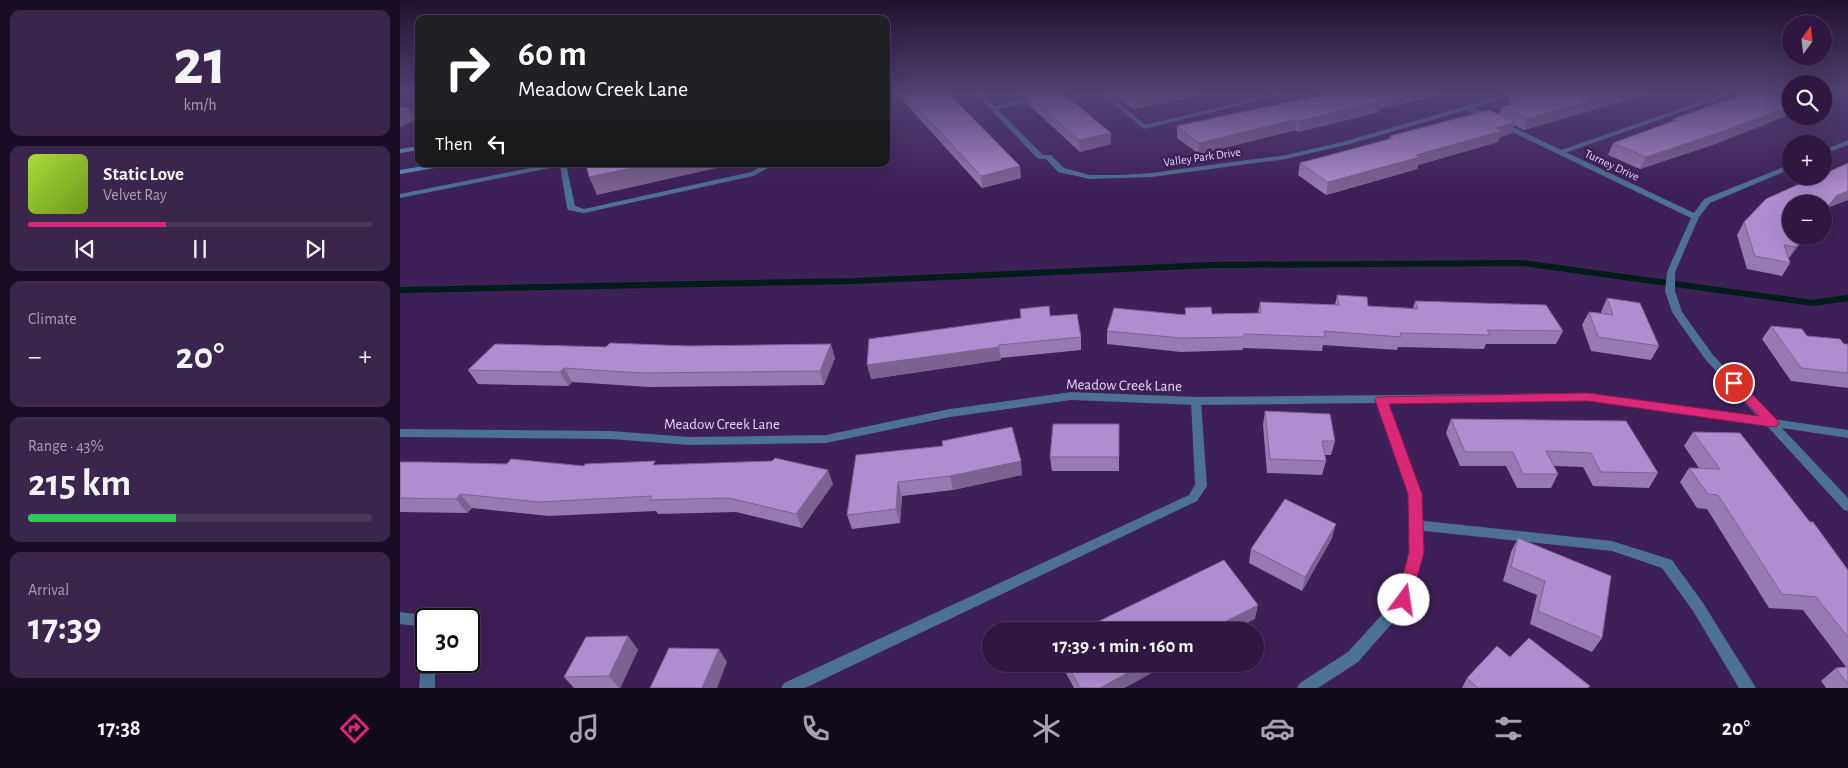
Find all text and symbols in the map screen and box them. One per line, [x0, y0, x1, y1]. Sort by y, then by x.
north arrow [1782, 15, 1832, 65]
map controls [1782, 15, 1832, 245]
text: 21 [173, 31, 227, 96]
icon: right [435, 35, 500, 100]
text: 60 m [518, 37, 587, 72]
button: search [1782, 75, 1832, 125]
text: Meadow Creek Lane [518, 78, 688, 100]
text: km/h [183, 97, 217, 113]
icon: left [483, 130, 511, 158]
text: Then [435, 135, 473, 154]
button: + [1782, 135, 1832, 185]
street label: Valley Park Drive [1163, 146, 1242, 169]
street label: Turney Drive [1582, 147, 1641, 184]
text: Static Love [103, 165, 184, 184]
text: Velvet Ray [103, 187, 167, 203]
button: − [1782, 195, 1832, 245]
icon: previous [71, 235, 99, 263]
icon: pause [186, 235, 214, 263]
icon: next [301, 235, 329, 263]
text: Climate [28, 311, 77, 327]
text: 20° [176, 338, 224, 376]
text: − [28, 343, 41, 371]
text: + [359, 343, 372, 371]
pin [1713, 362, 1755, 404]
icon: arrive [1720, 369, 1748, 397]
street label: Meadow Creek Lane [1066, 377, 1182, 394]
street label: Meadow Creek Lane [664, 417, 780, 432]
text: Range · 43% [28, 438, 104, 454]
text: 215 km [28, 465, 131, 503]
position arrow [1377, 573, 1429, 625]
text: Arrival [28, 582, 69, 598]
speed limit sign: 30 [415, 608, 480, 673]
text: 17:39 [28, 609, 102, 647]
text: 17:39 · 1 min · 160 m [1052, 637, 1194, 656]
icon: directions [337, 711, 372, 746]
icon: music [567, 711, 602, 746]
icon: phone [798, 711, 833, 746]
icon: climate [1029, 711, 1064, 746]
icon: car [1260, 711, 1295, 746]
icon: filters [1491, 711, 1526, 746]
text: 17:38 [98, 717, 141, 739]
text: 20° [1722, 717, 1750, 739]

